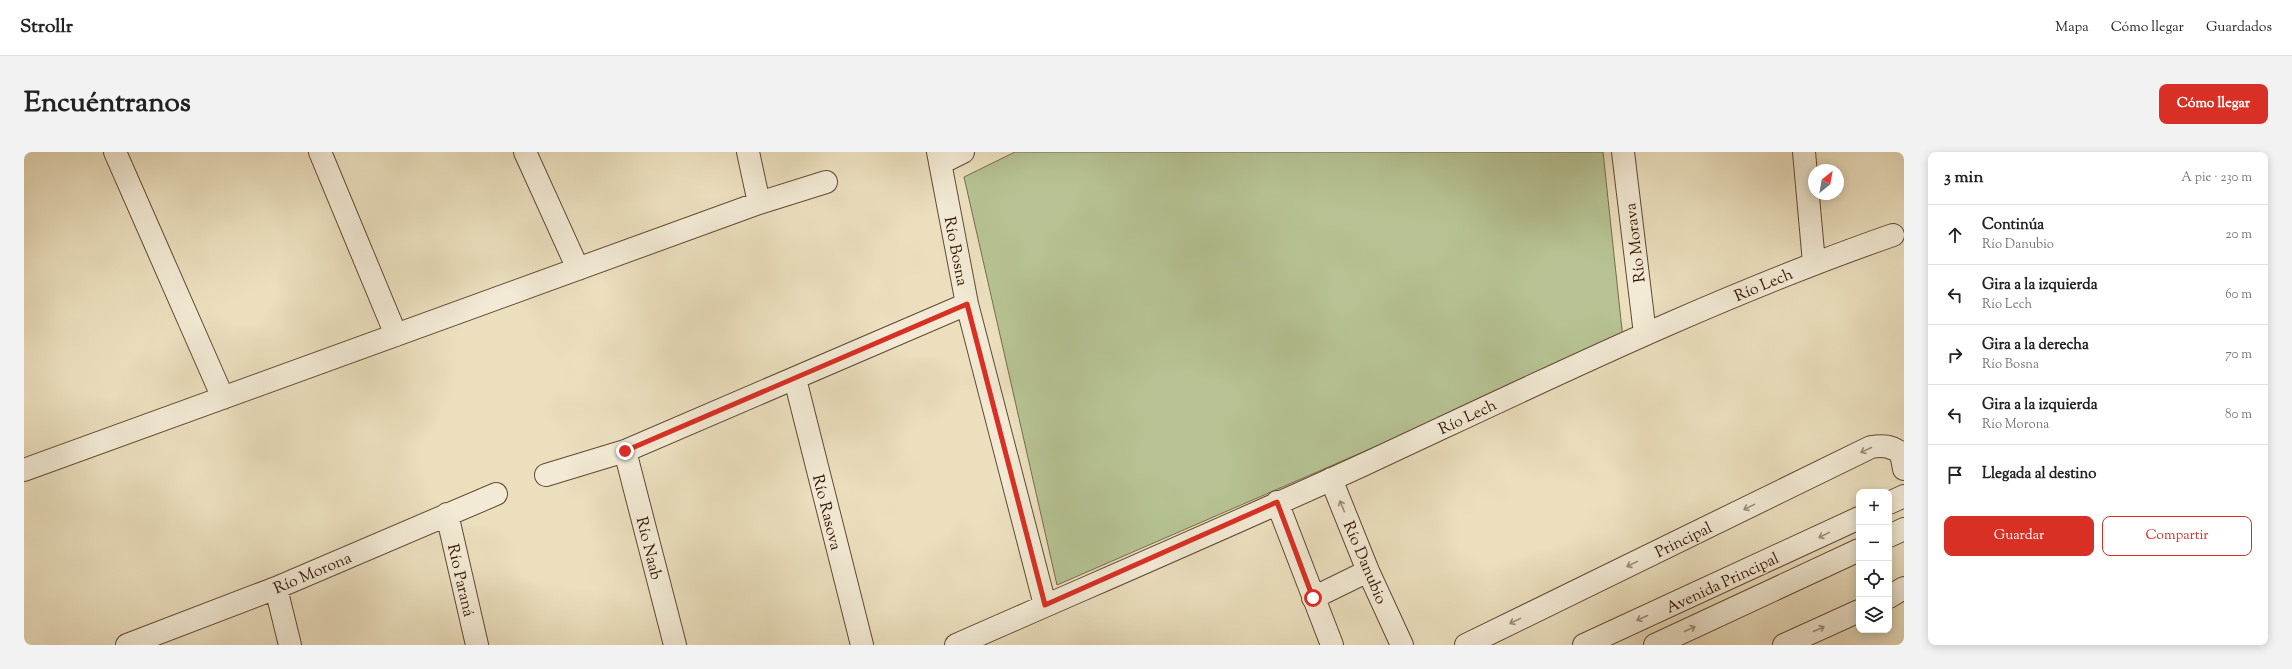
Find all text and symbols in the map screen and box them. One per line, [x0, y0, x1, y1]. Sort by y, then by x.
text: Strollr [20, 14, 73, 41]
text: Mapa [2055, 18, 2089, 38]
text: Cómo llegar [2111, 18, 2184, 38]
text: Guardados [2206, 18, 2272, 38]
text: Encuéntranos [24, 84, 191, 124]
button: Cómo llegar [2159, 84, 2268, 124]
north arrow [1808, 164, 1844, 200]
text: 3 min [1944, 166, 1983, 190]
text: A pie · 230 m [2181, 169, 2252, 187]
street label: Río Morava [1620, 201, 1653, 284]
street label: Río Bosna [937, 215, 973, 289]
text: Continúa [1982, 215, 2044, 236]
icon: ahead [1944, 224, 1966, 246]
text: 20 m [2226, 226, 2252, 244]
text: Río Danubio [1982, 236, 2054, 254]
street label: Río Lech [1731, 263, 1797, 309]
text: Gira a la izquierda [1982, 275, 2098, 296]
icon: left [1944, 284, 1966, 306]
text: 60 m [2225, 286, 2252, 304]
text: Río Lech [1982, 296, 2032, 314]
text: Gira a la derecha [1982, 335, 2089, 356]
icon: right [1944, 344, 1966, 366]
text: 70 m [2225, 346, 2252, 364]
text: Río Bosna [1982, 356, 2039, 374]
street label: Río Lech [1435, 395, 1501, 442]
text: Gira a la izquierda [1982, 395, 2098, 416]
icon: left [1944, 404, 1966, 426]
text: 80 m [2225, 406, 2252, 424]
text: Río Morona [1982, 416, 2049, 434]
route end [616, 442, 634, 460]
one-way arrow [1860, 447, 1872, 454]
icon: arrive [1944, 464, 1966, 486]
text: Llegada al destino [1982, 464, 2097, 485]
street label: Río Rasova [805, 472, 846, 553]
map controls [1856, 489, 1892, 633]
button: + [1856, 489, 1892, 525]
one-way arrow [1338, 501, 1346, 513]
one-way arrow [1743, 504, 1755, 511]
street label: Río Naab [629, 515, 667, 583]
button: Guardar [1944, 516, 2094, 556]
button: Compartir [2102, 516, 2252, 556]
street label: Principal [1652, 517, 1717, 565]
street label: Río Danubio [1336, 518, 1392, 608]
button: − [1856, 525, 1892, 561]
one-way arrow [1818, 532, 1830, 539]
street label: Río Paraná [440, 542, 479, 620]
street label: Río Morona [270, 547, 356, 601]
street label: Avenida Principal [1663, 548, 1784, 621]
one-way arrow [1626, 561, 1638, 568]
button: locate [1856, 561, 1892, 597]
route start [1304, 589, 1322, 607]
button: layers [1856, 597, 1892, 633]
one-way arrow [1637, 615, 1649, 623]
one-way arrow [1509, 618, 1521, 625]
one-way arrow [1684, 625, 1696, 632]
one-way arrow [1813, 625, 1825, 632]

